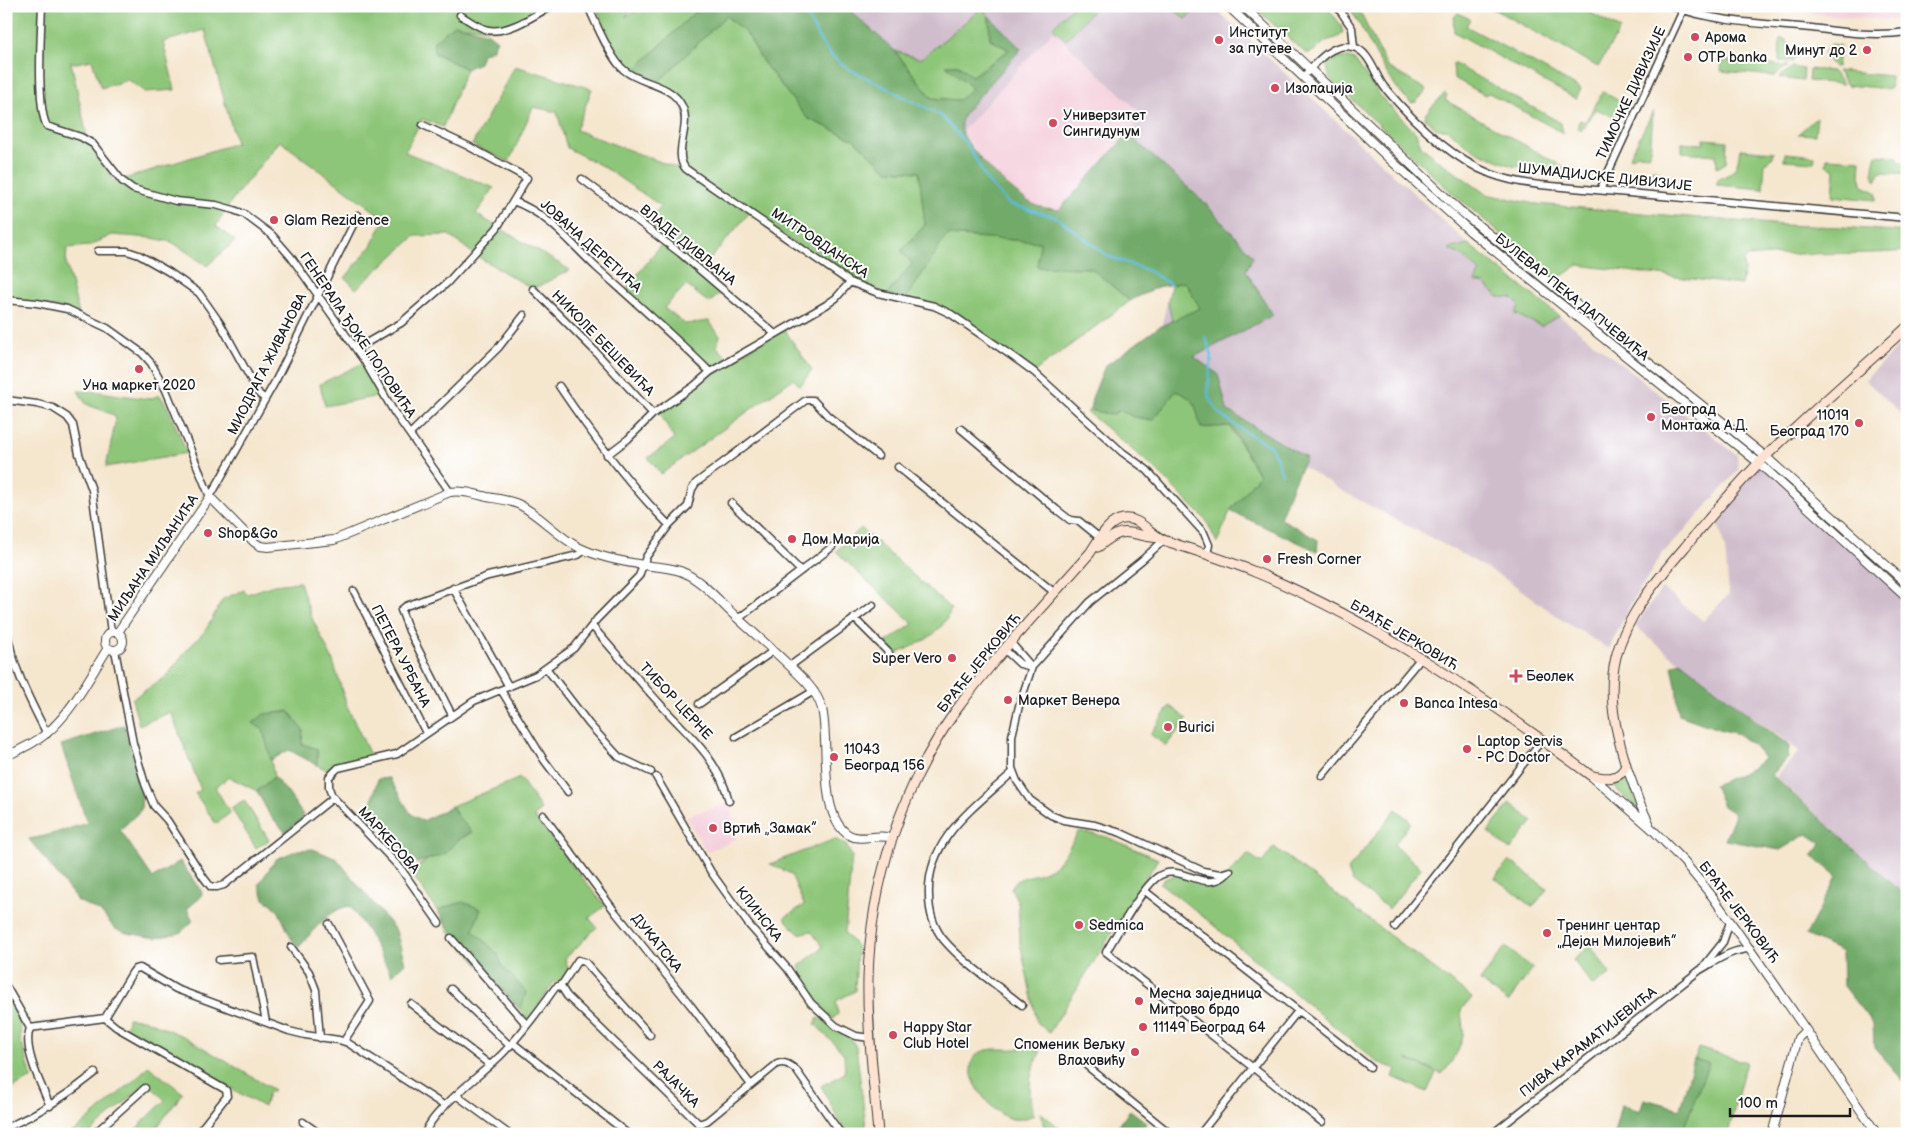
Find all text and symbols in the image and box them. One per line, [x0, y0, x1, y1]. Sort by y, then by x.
place label: Институт за путеве [1229, 24, 1292, 57]
street label: ТИМОЧКЕ ДИВИЗИЈЕ [1593, 24, 1669, 162]
place label: Арома [1704, 29, 1747, 46]
marker: Арома [1689, 31, 1701, 43]
marker: Институт за путеве [1213, 34, 1225, 46]
place label: Минут до 2 [1785, 42, 1858, 59]
marker: Минут до 2 [1861, 44, 1873, 56]
place label: OTP banka [1698, 49, 1767, 66]
marker: OTP banka [1682, 51, 1694, 63]
place label: Изолација [1285, 80, 1354, 97]
marker: Изолација [1269, 82, 1281, 94]
place label: Универзитет Сингидунум [1063, 107, 1147, 140]
marker: Универзитет Сингидунум [1047, 117, 1059, 129]
street label: ШУМАДИЈСКЕ ДИВИЗИЈЕ [1517, 159, 1693, 195]
street label: ЈОВАНА ДЕРЕТИЋА [537, 196, 646, 296]
street label: ВЛАДЕ ДИВЉАНА [636, 201, 740, 289]
street label: МИТРОВДАНСКА [768, 204, 872, 282]
place label: Glam Rezidence [284, 212, 389, 229]
marker: Glam Rezidence [268, 214, 280, 226]
street label: БУЛЕВАР ПЕКА ДАПЧЕВИЋА [1492, 230, 1653, 365]
street label: ГЕНЕРАЛА ЂОКЕ ПОПОВИЋА [296, 249, 420, 421]
street label: НИКОЛЕ БЕШЕВИЋА [548, 287, 658, 400]
street label: МИОДРАГА ЖИВАНОВА [224, 290, 310, 438]
marker: Уна маркет 2020 [133, 363, 145, 375]
place label: Уна маркет 2020 [82, 377, 196, 394]
place label: Београд Монтажа А.Д. [1661, 401, 1748, 434]
place label: 11019 Београд 170 [1770, 407, 1849, 440]
marker: Београд Монтажа А.Д. [1645, 411, 1657, 423]
marker: 11019 Београд 170 [1853, 417, 1865, 429]
street label: МИЉАНА МИЉАНИЋА [104, 491, 202, 625]
place label: Shop&Go [218, 525, 278, 542]
marker: Shop&Go [202, 527, 214, 539]
place label: Дом Марија [802, 531, 880, 548]
marker: Дом Марија [786, 533, 798, 545]
place label: Fresh Corner [1277, 551, 1362, 568]
marker: Fresh Corner [1261, 553, 1273, 565]
street label: БРАЋЕ ЈЕРКОВИЋ [1347, 596, 1461, 674]
street label: ПЕТЕРА УРБАНА [368, 602, 434, 711]
street label: БРАЋЕ ЈЕРКОВИЋ [934, 610, 1024, 716]
place label: Super Vero [872, 650, 942, 667]
marker: Super Vero [946, 652, 958, 664]
street label: ТИБОР ЦЕРНЕ [636, 659, 716, 743]
place label: Беолек [1526, 668, 1574, 685]
marker: Беолек [1510, 670, 1522, 682]
place label: Маркет Венера [1018, 692, 1121, 709]
marker: Маркет Венера [1002, 694, 1014, 706]
place label: Banca Intesa [1414, 695, 1498, 712]
marker: Banca Intesa [1398, 697, 1410, 709]
place label: Burici [1178, 719, 1214, 736]
marker: Burici [1162, 721, 1174, 733]
place label: Laptop Servis - PC Doctor [1477, 733, 1563, 766]
place label: 11043 Београд 156 [844, 741, 925, 774]
marker: Laptop Servis - PC Doctor [1461, 743, 1473, 755]
marker: 11043 Београд 156 [828, 751, 840, 763]
street label: МАРКЕСОВА [355, 803, 424, 877]
place label: Вртић „Замак” [723, 820, 817, 837]
marker: Вртић „Замак” [707, 822, 719, 834]
street label: БРАЋЕ ЈЕРКОВИЋ [1695, 858, 1783, 966]
street label: КЛИНСКА [732, 883, 786, 945]
street label: ДУКАТСКА [628, 910, 686, 976]
place label: Sedmica [1089, 917, 1144, 934]
place label: Тренинг центар „Дејан Милојевић” [1557, 917, 1677, 950]
marker: Sedmica [1073, 919, 1085, 931]
marker: Тренинг центар „Дејан Милојевић” [1541, 927, 1553, 939]
street label: ПИВА КАРАМАТИЈЕВИЋА [1516, 983, 1660, 1101]
place label: Месна заједница Митрово брдо [1149, 985, 1263, 1018]
marker: Месна заједница Митрово брдо [1133, 995, 1145, 1007]
place label: Happy Star Club Hotel [903, 1019, 972, 1052]
place label: 11149 Београд 64 [1153, 1019, 1266, 1036]
marker: 11149 Београд 64 [1137, 1021, 1149, 1033]
marker: Happy Star Club Hotel [887, 1029, 899, 1041]
place label: Споменик Вељку Влаховићу [1014, 1036, 1126, 1069]
marker: Споменик Вељку Влаховићу [1129, 1046, 1141, 1058]
street label: РАЈАЧКА [649, 1057, 703, 1111]
scale bar [1730, 1085, 1850, 1117]
text: 100 m [1738, 1094, 1778, 1113]

